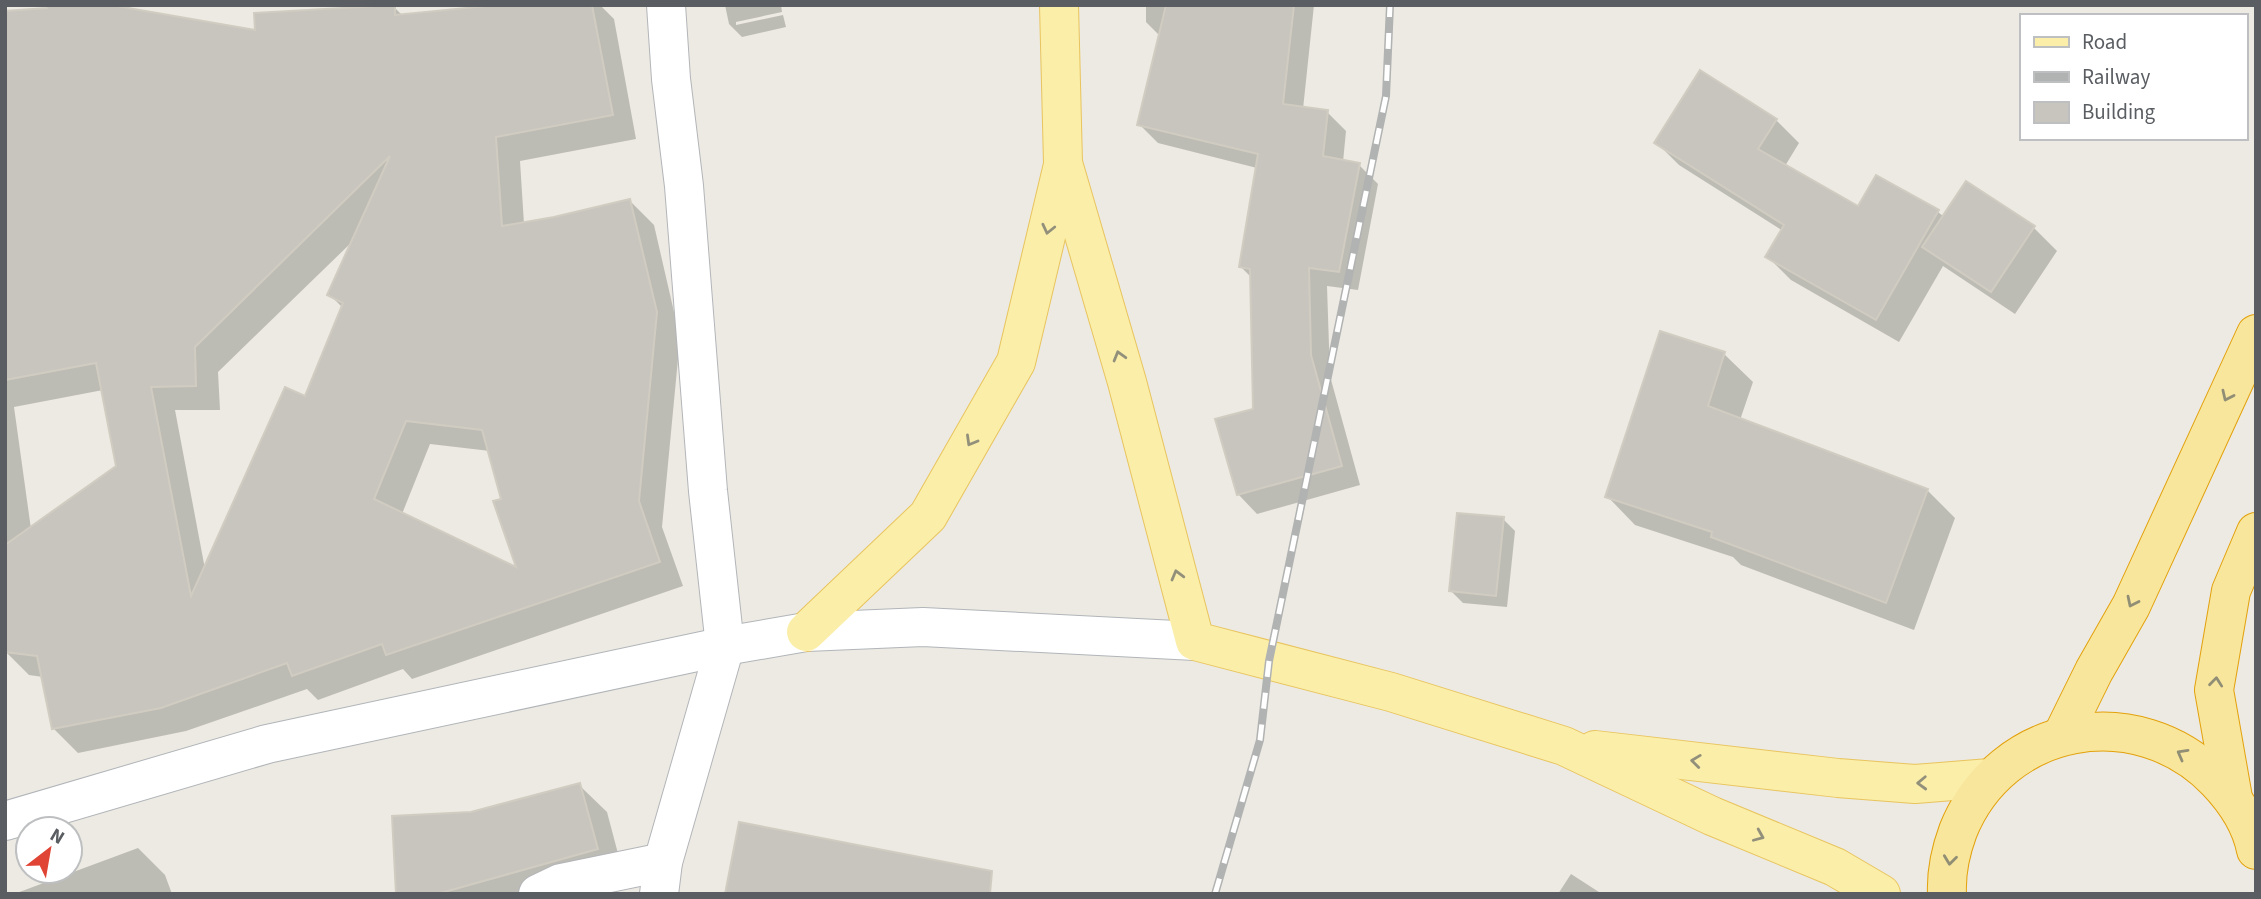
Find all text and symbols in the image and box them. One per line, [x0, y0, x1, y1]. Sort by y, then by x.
legend [2020, 14, 2247, 140]
text: Road [2082, 27, 2127, 57]
text: Railway [2082, 62, 2150, 92]
text: Building [2082, 97, 2156, 127]
one-way arrow [1042, 223, 1056, 235]
one-way arrow [1113, 350, 1127, 362]
one-way arrow [2221, 388, 2235, 401]
one-way arrow [966, 434, 979, 446]
one-way arrow [1171, 570, 1185, 582]
one-way arrow [2127, 595, 2141, 607]
one-way arrow [2208, 676, 2223, 687]
one-way arrow [2177, 748, 2189, 762]
one-way arrow [1690, 754, 1702, 769]
one-way arrow [1916, 775, 1927, 790]
north arrow [14, 815, 84, 885]
text: N [45, 822, 69, 852]
one-way arrow [1753, 827, 1765, 841]
one-way arrow [1943, 854, 1958, 865]

